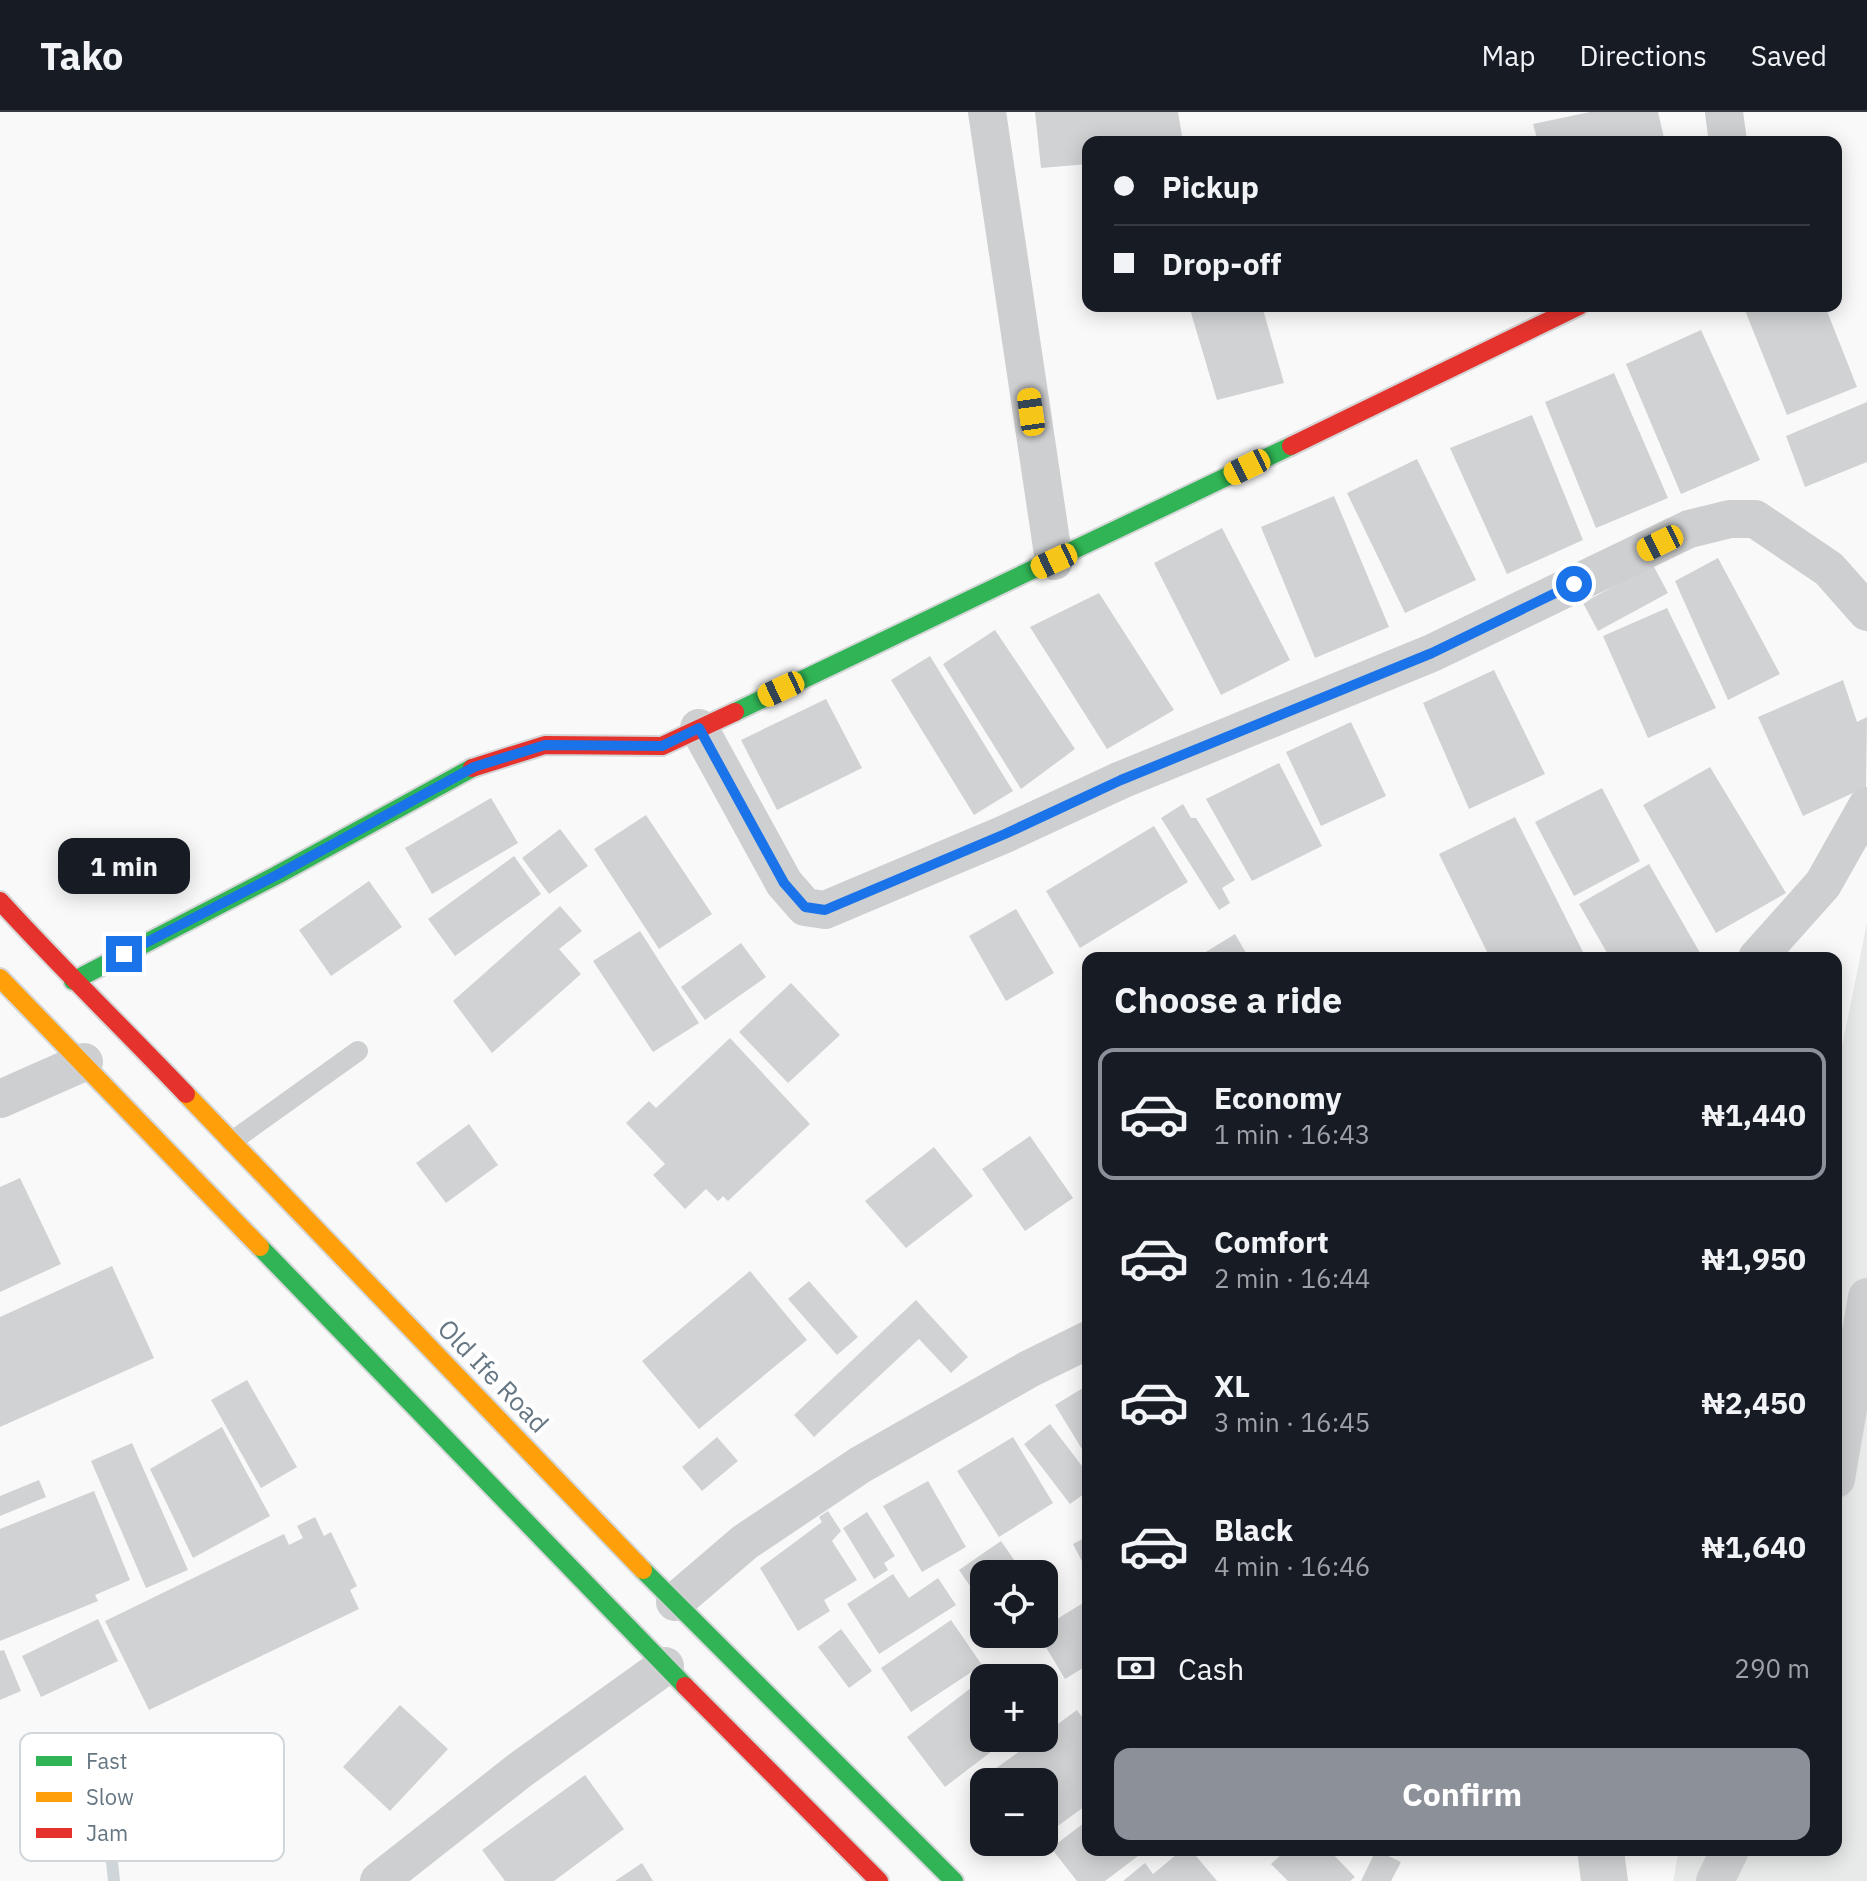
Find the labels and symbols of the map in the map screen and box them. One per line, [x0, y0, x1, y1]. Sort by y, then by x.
car [1016, 387, 1046, 437]
car [1220, 446, 1274, 488]
car [1633, 522, 1687, 564]
car [1027, 540, 1081, 582]
route start [1556, 566, 1592, 602]
car [754, 668, 808, 710]
callout: 1 min [58, 838, 190, 894]
route end [106, 936, 142, 972]
street label: Old Ife Road [431, 1311, 557, 1439]
legend [20, 1733, 284, 1861]
text: Fast [86, 1746, 127, 1775]
text: Slow [86, 1782, 134, 1811]
text: Jam [86, 1818, 128, 1847]

